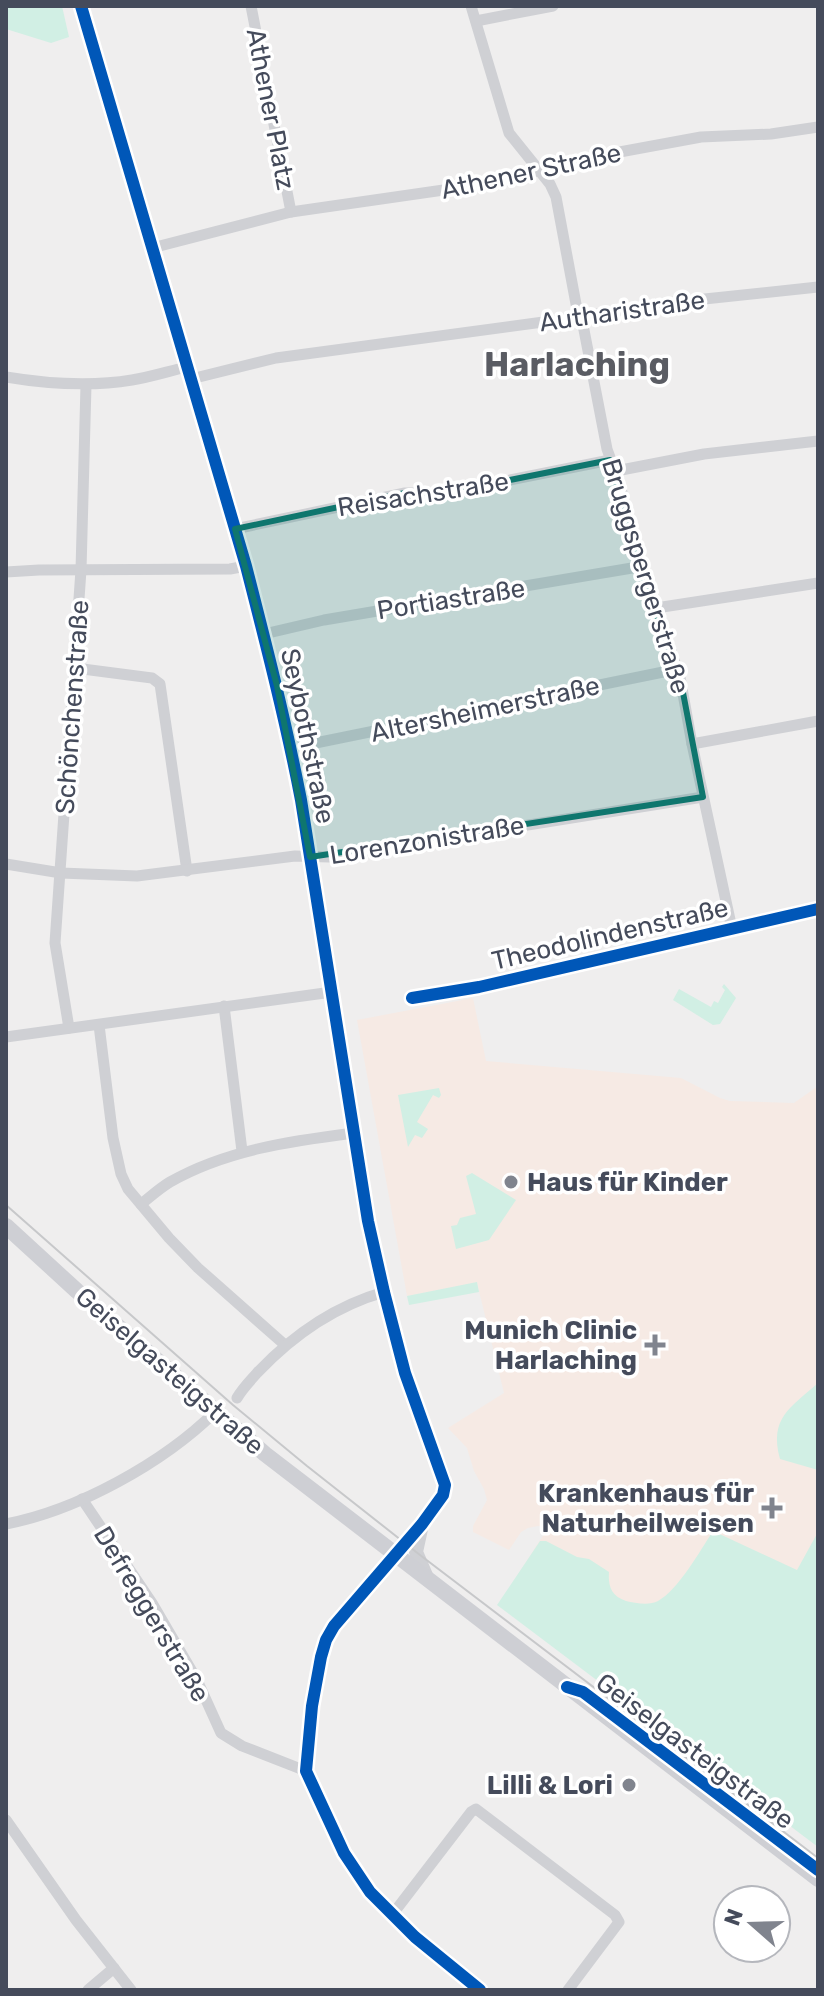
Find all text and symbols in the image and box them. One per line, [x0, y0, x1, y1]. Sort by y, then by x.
street label: Athener Platz [240, 26, 301, 193]
street label: Athener Straße [438, 137, 624, 206]
street label: Autharistraße [537, 285, 707, 338]
district label: Harlaching [484, 344, 670, 385]
street label: Bruggspergerstraße [595, 455, 696, 697]
street label: Reisachstraße [335, 466, 511, 523]
street label: Portiastraße [375, 572, 527, 626]
street label: Schönchenstraße [50, 599, 95, 815]
street label: Seybothstraße [274, 646, 341, 826]
street label: Altersheimerstraße [368, 670, 602, 749]
street label: Lorenzonistraße [328, 810, 527, 871]
street label: Theodolindenstraße [489, 892, 731, 977]
place label: Haus für Kinder [527, 1167, 728, 1198]
marker: Haus für Kinder [502, 1173, 520, 1191]
street label: Geiselgasteigstraße [69, 1281, 270, 1462]
place label: Munich Clinic Harlaching [464, 1315, 637, 1376]
marker: Munich Clinic Harlaching [644, 1334, 666, 1356]
place label: Krankenhaus für Naturheilweisen [538, 1478, 754, 1539]
marker: Krankenhaus für Naturheilweisen [761, 1497, 783, 1519]
street label: Defreggerstraße [87, 1521, 216, 1708]
street label: Geiselgasteigstraße [590, 1667, 800, 1836]
place label: Lilli & Lori [487, 1770, 613, 1801]
marker: Lilli & Lori [620, 1776, 638, 1794]
north arrow [712, 1884, 792, 1964]
text: N [718, 1905, 749, 1929]

